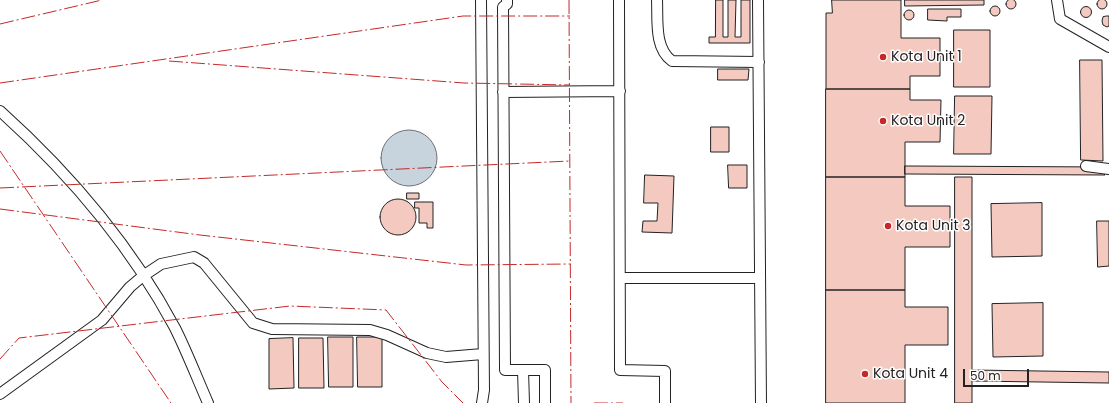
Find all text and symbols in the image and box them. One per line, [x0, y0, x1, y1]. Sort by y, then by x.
place label: Kota Unit 1 [891, 49, 962, 65]
marker: Kota Unit 1 [878, 52, 888, 62]
place label: Kota Unit 2 [891, 113, 965, 129]
marker: Kota Unit 2 [878, 116, 888, 126]
place label: Kota Unit 3 [896, 218, 971, 234]
marker: Kota Unit 3 [883, 221, 893, 231]
scale bar [965, 361, 1031, 387]
place label: Kota Unit 4 [873, 366, 948, 382]
text: 50 m [970, 367, 1001, 384]
marker: Kota Unit 4 [860, 369, 870, 379]

